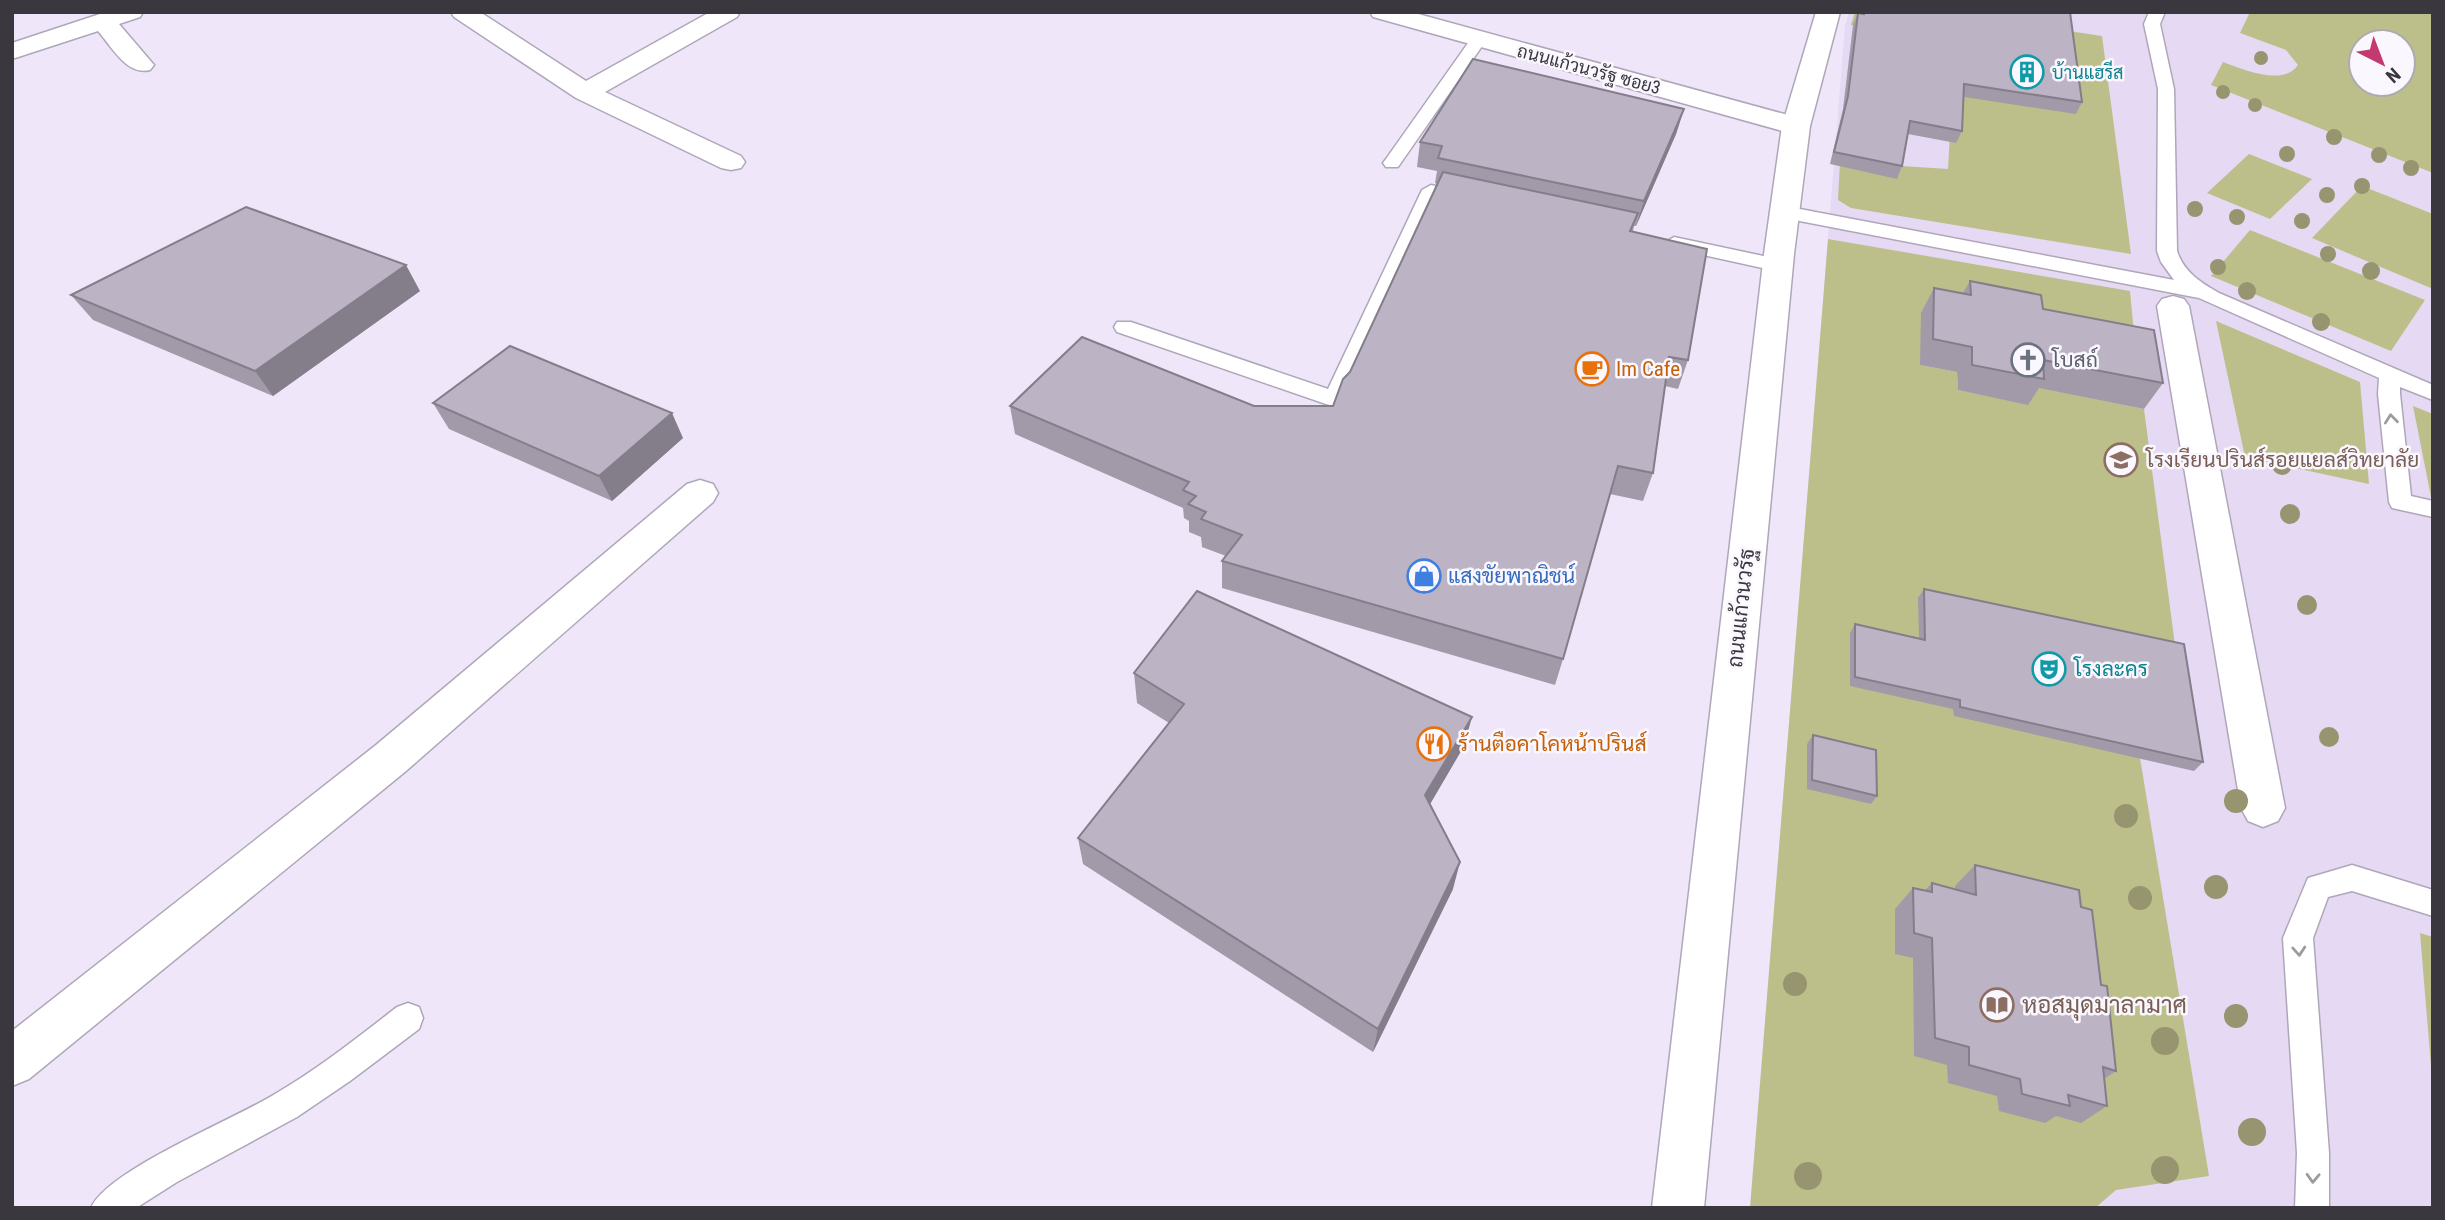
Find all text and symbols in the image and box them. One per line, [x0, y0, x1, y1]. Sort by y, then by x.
north arrow [2347, 28, 2417, 98]
street label: ถนนแก้วนวรัฐ ซอย3 [1515, 39, 1663, 100]
building icon: บ้านแฮรีส [2008, 53, 2046, 91]
place label: บ้านแฮรีส [2052, 60, 2124, 83]
text: N [2381, 63, 2405, 88]
church icon: โบสถ์ [2009, 341, 2047, 379]
place label: โบสถ์ [2051, 346, 2098, 372]
cafe icon: Im Cafe [1573, 350, 1611, 388]
place label: Im Cafe [1616, 357, 1680, 381]
one-way arrow [2384, 413, 2399, 424]
school or university icon: โรงเรียนปรินส์รอยแยลส์วิทยาลัย [2102, 441, 2140, 479]
place label: โรงเรียนปรินส์รอยแยลส์วิทยาลัย [2145, 446, 2419, 472]
street label: ถนนแก้วนวรัฐ [1723, 547, 1760, 669]
shop icon: แสงขัยพาณิชน์ [1405, 557, 1443, 595]
place label: แสงขัยพาณิชน์ [1448, 562, 1575, 588]
theatre icon: โรงละคร [2030, 650, 2068, 688]
place label: โรงละคร [2073, 656, 2148, 681]
restaurant icon: ร้านตือคาโคหน้าปรินส์ [1415, 725, 1453, 763]
place label: ร้านตือคาโคหน้าปรินส์ [1458, 730, 1647, 756]
one-way arrow [2291, 946, 2306, 957]
library icon: หอสมุดมาลามาศ [1978, 986, 2016, 1024]
place label: หอสมุดมาลามาศ [2022, 991, 2187, 1021]
one-way arrow [2305, 1173, 2320, 1184]

